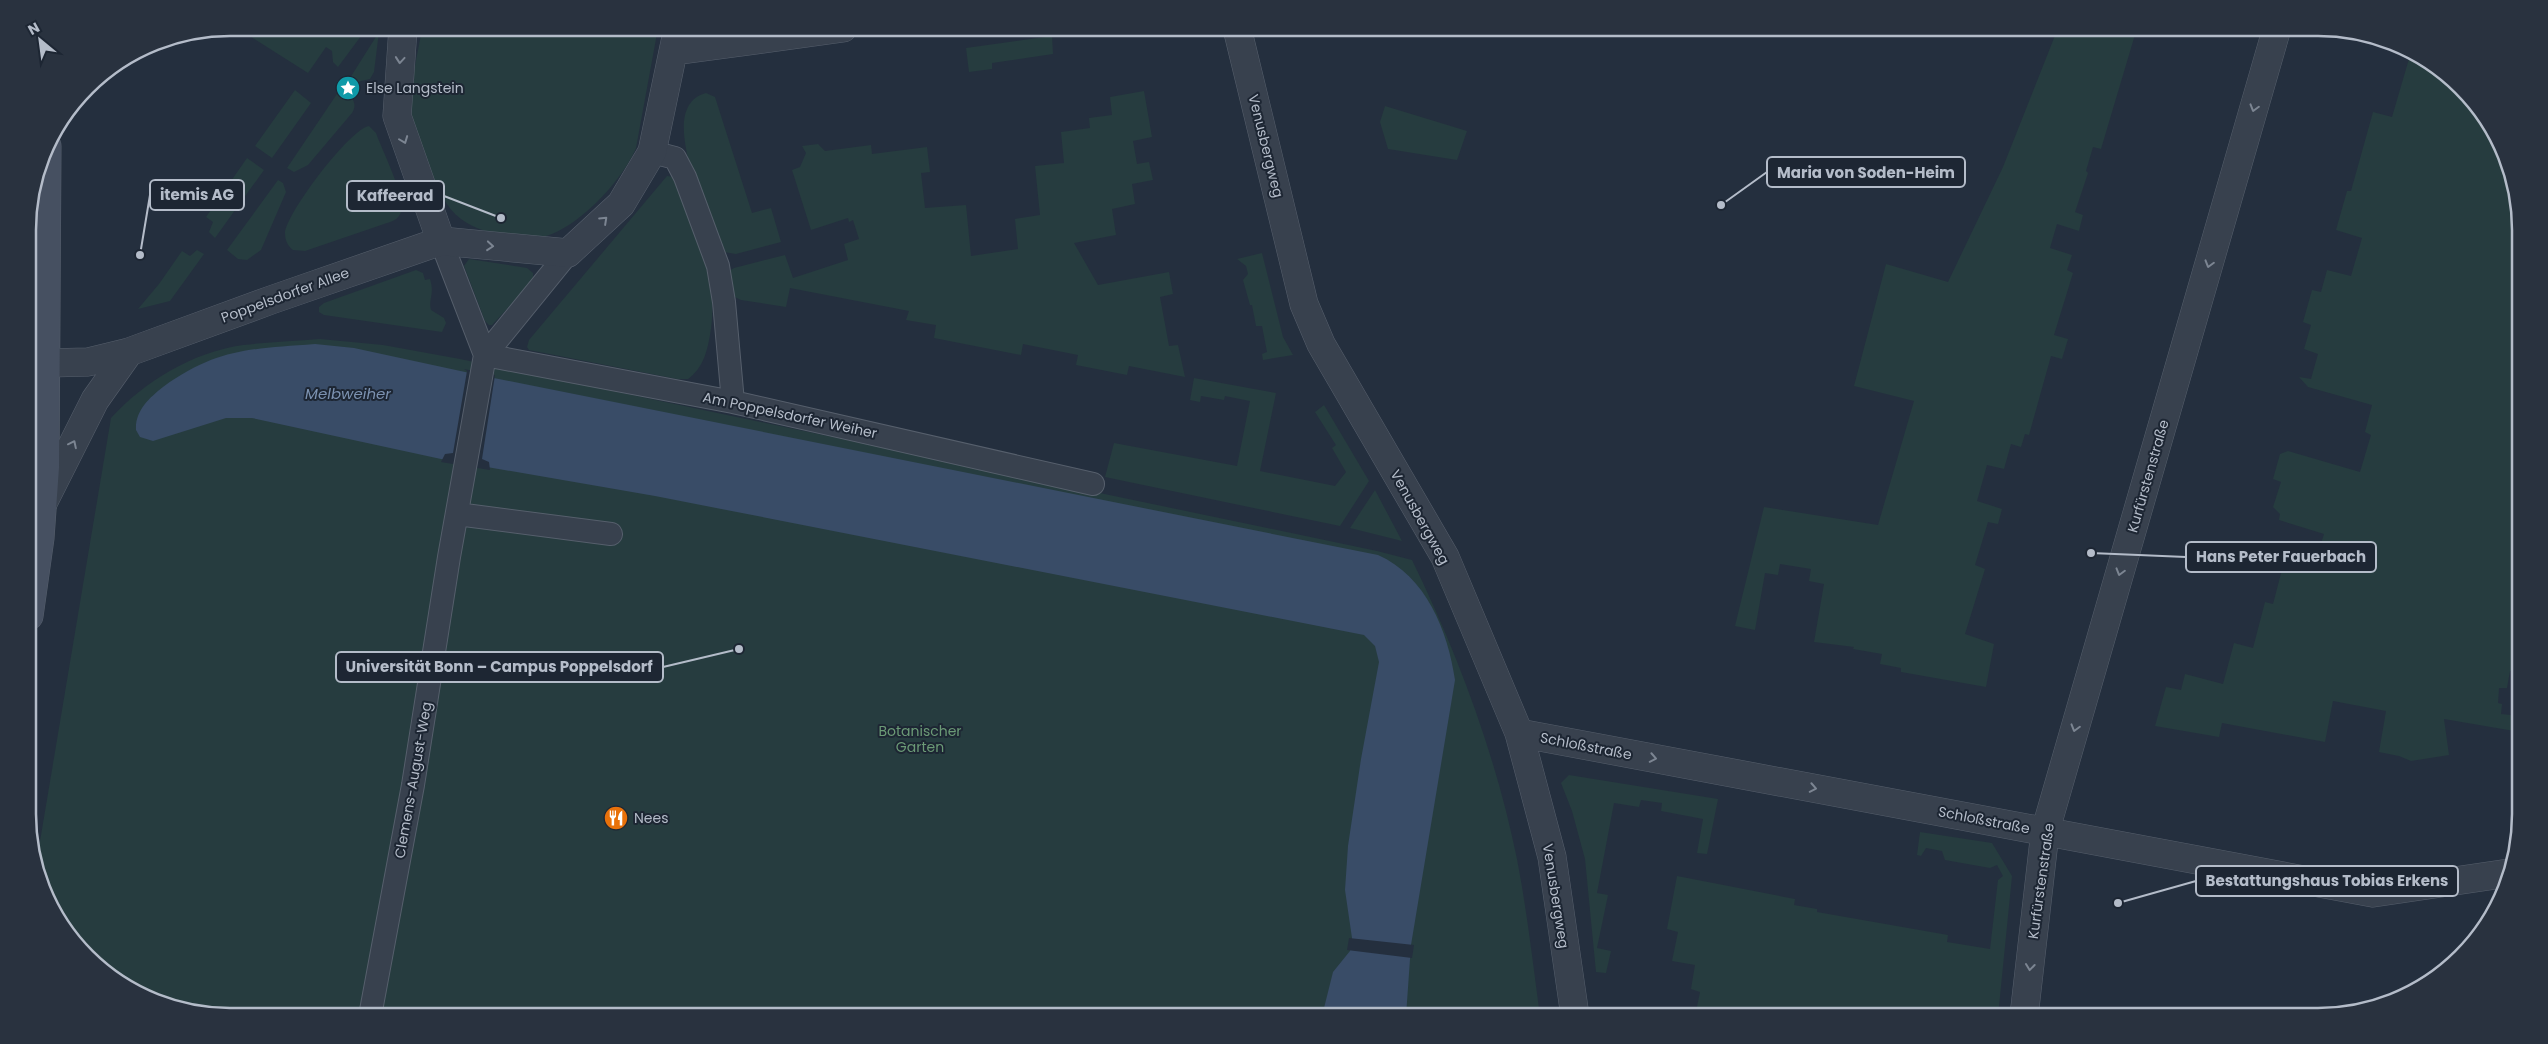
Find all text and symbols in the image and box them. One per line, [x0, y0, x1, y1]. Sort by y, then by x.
north arrow [15, 15, 65, 65]
text: N [24, 17, 43, 40]
one-way arrow [395, 56, 406, 64]
place icon: Else Langstein [335, 75, 361, 101]
place label: Else Langstein [366, 78, 464, 98]
street label: Venusbergweg [1243, 92, 1289, 200]
one-way arrow [2249, 104, 2259, 112]
one-way arrow [398, 135, 408, 144]
callout: Maria von Soden-Heim [1767, 157, 1965, 187]
text: Maria von Soden-Heim [1777, 162, 1955, 183]
callout: itemis AG [150, 180, 244, 210]
callout: Kaffeerad [347, 181, 444, 211]
text: itemis AG [160, 184, 234, 205]
text: Kaffeerad [357, 185, 433, 206]
one-way arrow [599, 217, 608, 226]
one-way arrow [486, 240, 494, 251]
one-way arrow [2204, 260, 2214, 268]
street label: Poppelsdorfer Allee [218, 262, 352, 327]
water label: Melbweiher [305, 383, 391, 404]
street label: Am Poppelsdorfer Weiher [701, 387, 879, 443]
street label: Kurfürstenstraße [2122, 417, 2174, 535]
one-way arrow [67, 440, 77, 449]
street label: Venusbergweg [1386, 466, 1454, 568]
callout: Hans Peter Fauerbach [2186, 542, 2376, 572]
text: Hans Peter Fauerbach [2196, 546, 2366, 567]
one-way arrow [2116, 567, 2126, 575]
callout: Universität Bonn – Campus Poppelsdorf [336, 652, 663, 682]
text: Universität Bonn – Campus Poppelsdorf [345, 656, 653, 677]
street label: Clemens-August-Weg [389, 700, 437, 860]
park label: Botanischer Garten [878, 721, 962, 757]
one-way arrow [2070, 724, 2081, 732]
street label: Schloßstraße [1538, 727, 1634, 765]
one-way arrow [1648, 753, 1657, 763]
one-way arrow [1808, 783, 1817, 793]
street label: Schloßstraße [1936, 801, 2032, 839]
restaurant icon: Nees [603, 805, 629, 831]
place label: Nees [634, 808, 669, 828]
street label: Kurfürstenstraße [2023, 822, 2059, 940]
street label: Venusbergweg [1538, 842, 1574, 950]
callout: Bestattungshaus Tobias Erkens [2196, 866, 2458, 896]
text: Bestattungshaus Tobias Erkens [2206, 870, 2448, 891]
one-way arrow [2025, 963, 2036, 971]

